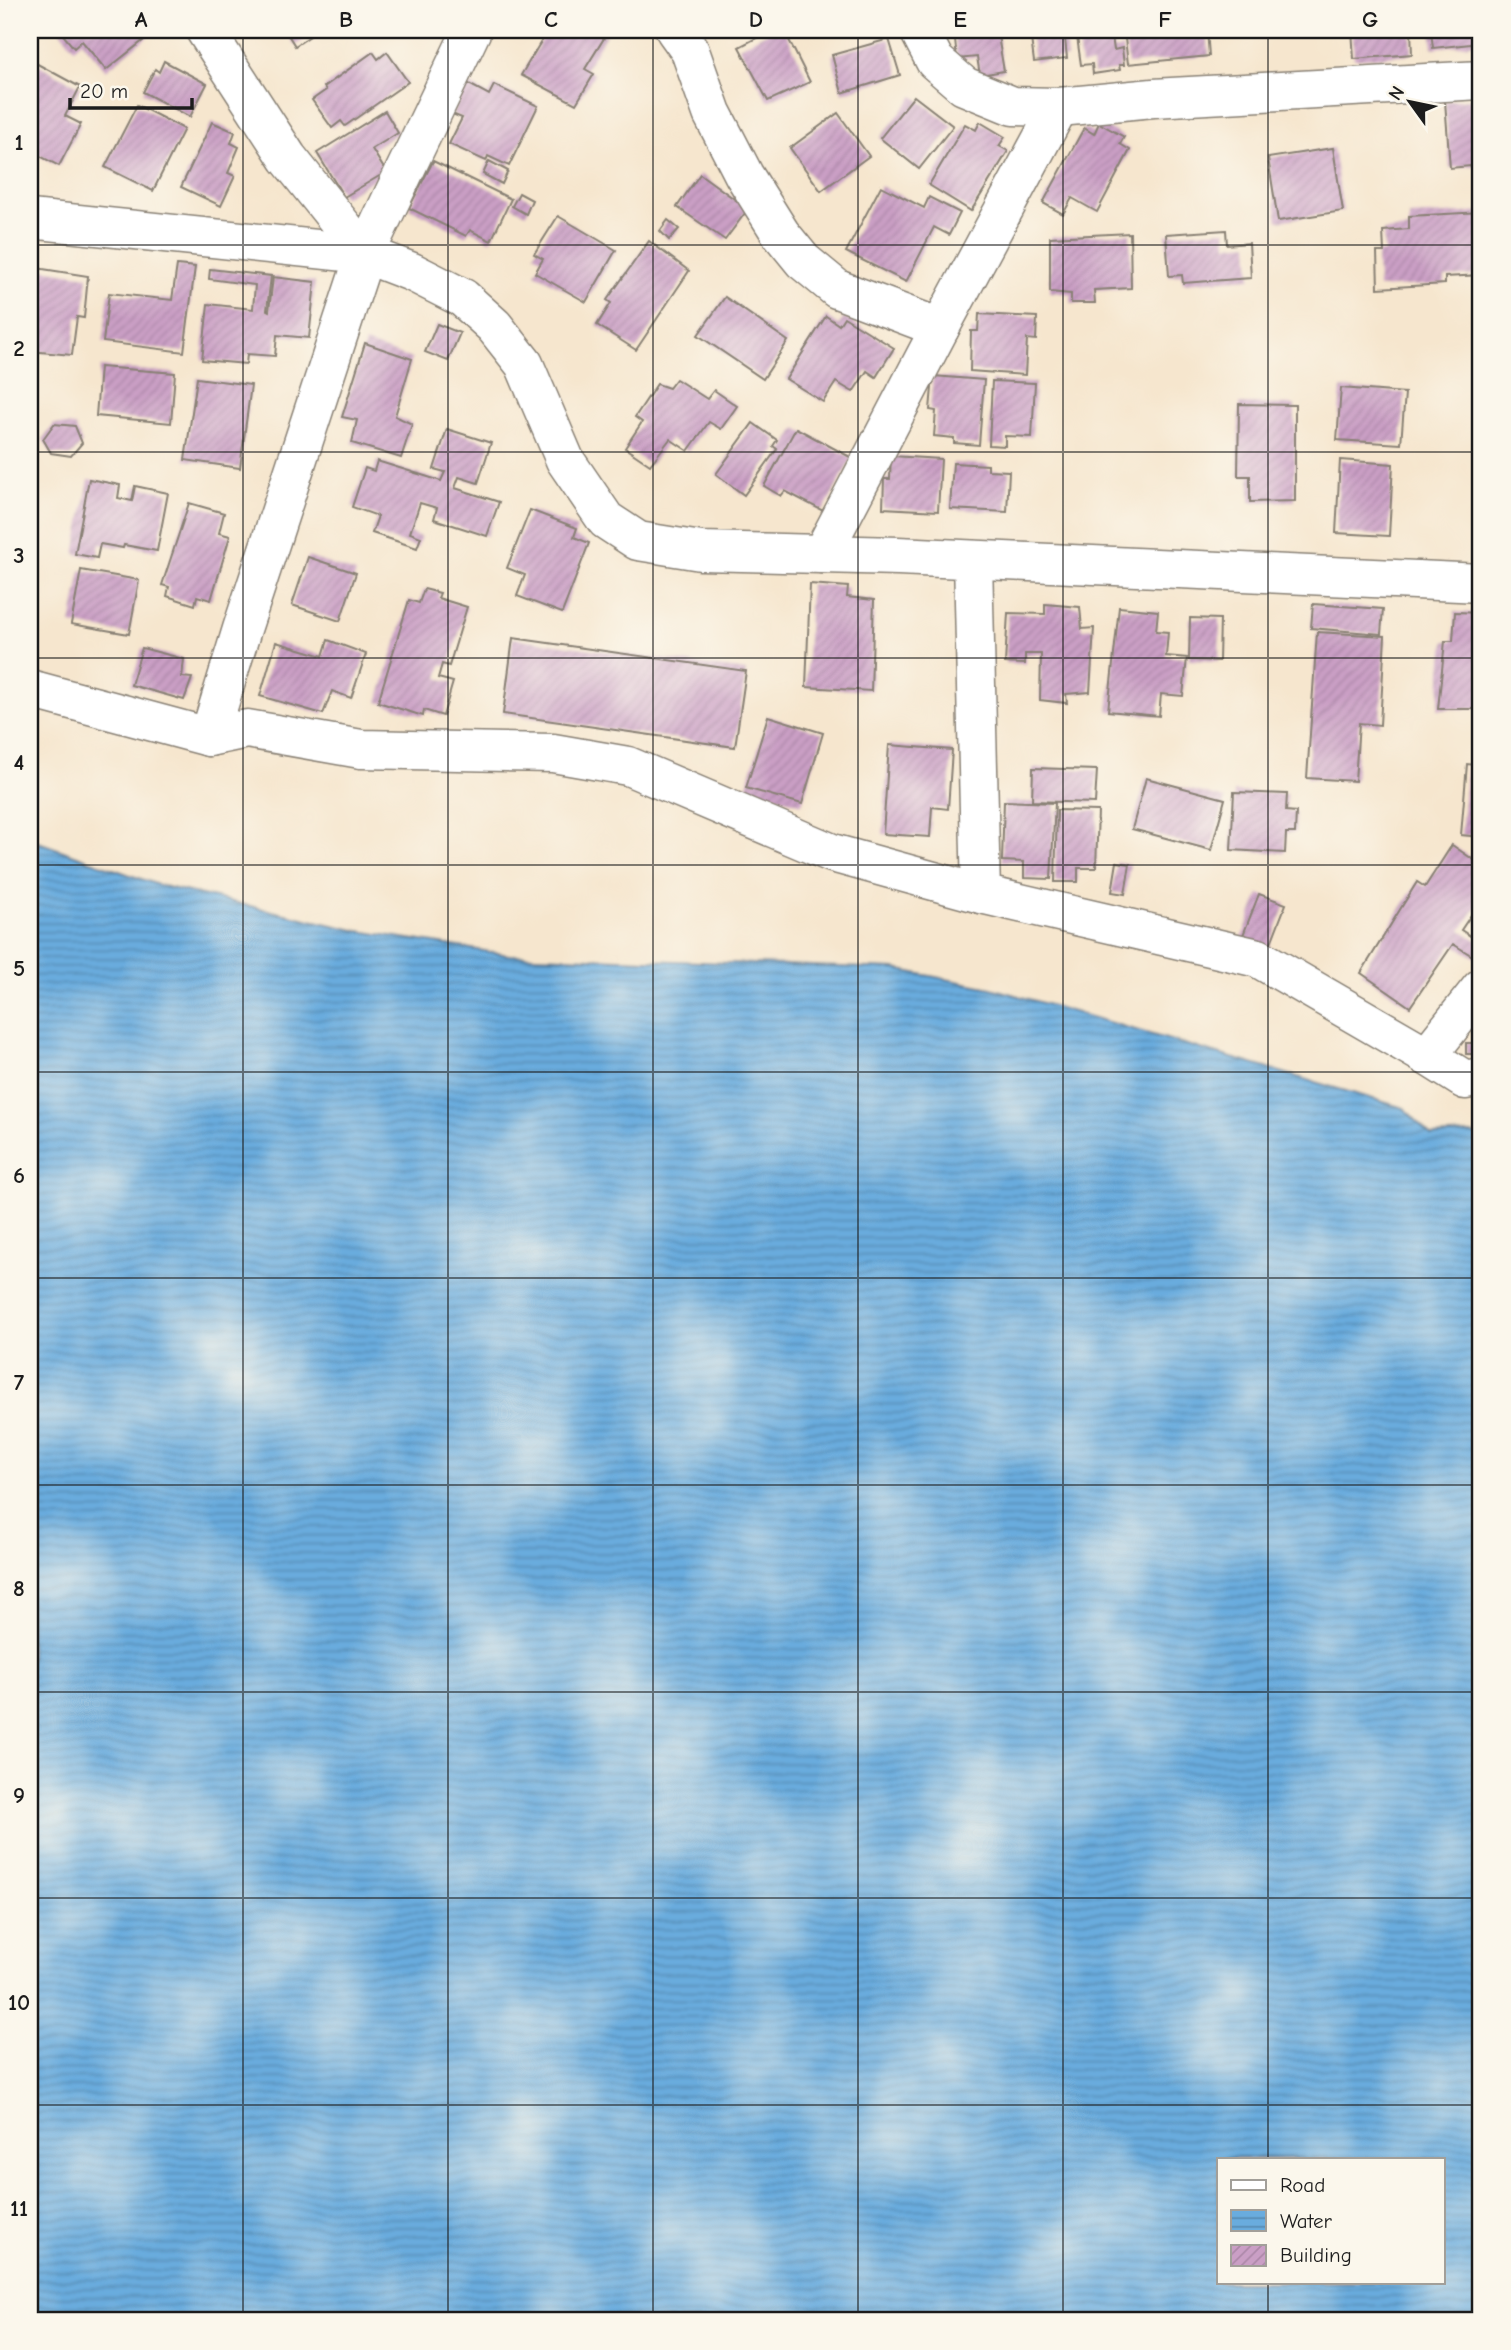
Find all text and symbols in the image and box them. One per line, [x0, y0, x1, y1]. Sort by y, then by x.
text: A [135, 6, 148, 33]
text: B [339, 6, 353, 33]
text: C [544, 6, 558, 33]
text: D [749, 6, 763, 33]
text: E [953, 6, 967, 33]
text: F [1158, 6, 1172, 33]
text: G [1362, 6, 1378, 33]
scale bar [70, 66, 192, 110]
north arrow [1374, 66, 1444, 136]
text: 20 m [80, 79, 128, 103]
text: N [1384, 82, 1409, 104]
text: 1 [14, 129, 24, 156]
text: 2 [13, 335, 25, 362]
text: 3 [13, 542, 25, 569]
text: 4 [14, 749, 25, 776]
text: 5 [13, 955, 25, 982]
text: 6 [13, 1162, 25, 1189]
text: 7 [14, 1369, 25, 1396]
text: 8 [13, 1575, 25, 1602]
text: 9 [13, 1782, 25, 1809]
text: 10 [8, 1989, 30, 2016]
legend [1217, 2158, 1444, 2284]
text: Road [1280, 2173, 1325, 2197]
text: 11 [10, 2195, 28, 2222]
text: Water [1280, 2209, 1333, 2233]
text: Building [1280, 2243, 1352, 2267]

